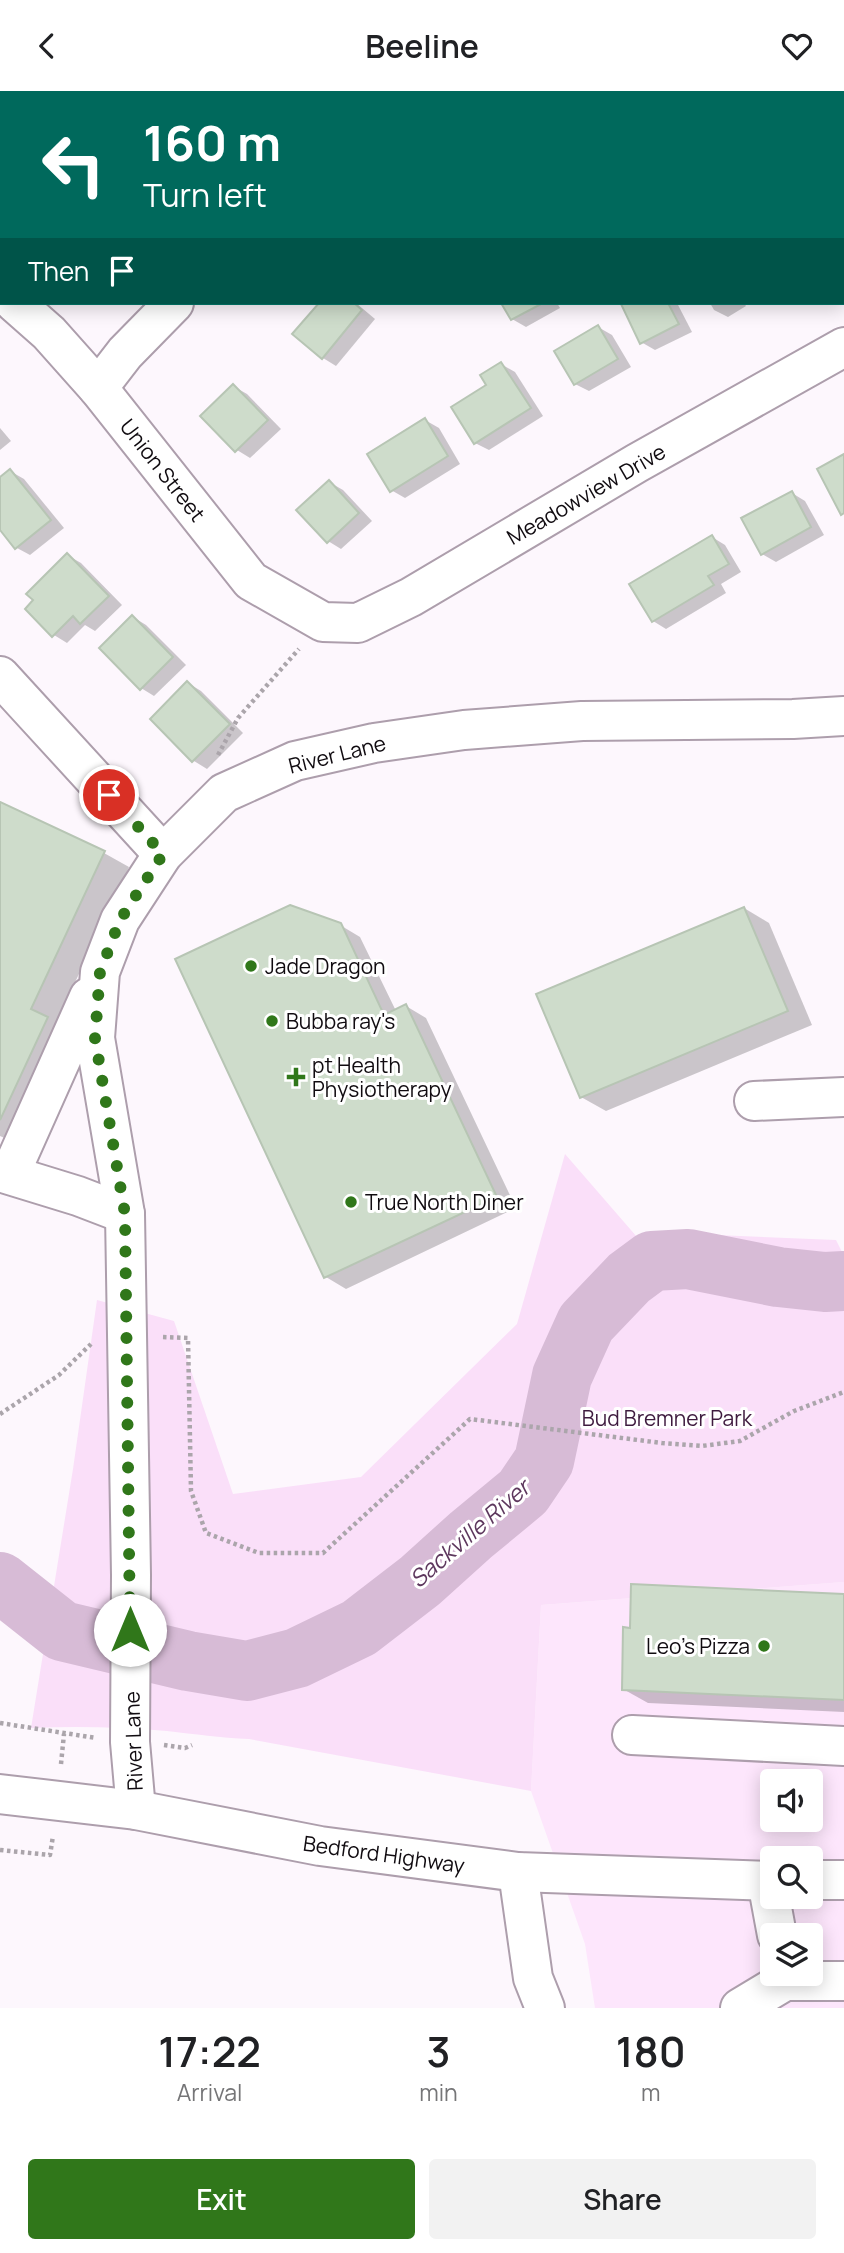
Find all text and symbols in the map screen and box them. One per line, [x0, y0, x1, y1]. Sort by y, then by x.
text: Beeline [365, 24, 479, 68]
icon: back [28, 27, 66, 65]
icon: heart [778, 27, 816, 65]
text: 160 m [143, 109, 281, 176]
icon: left [28, 119, 119, 210]
text: Turn left [143, 173, 267, 217]
icon: arrive [103, 252, 141, 290]
text: Then [28, 253, 89, 289]
street label: Union Street [114, 413, 212, 527]
street label: Meadowview Drive [502, 437, 670, 551]
street label: River Lane [285, 728, 389, 780]
pin [79, 765, 139, 825]
icon: arrive [90, 776, 128, 814]
place label: Jade Dragon [265, 952, 386, 980]
marker: Jade Dragon [243, 958, 259, 974]
place label: Bubba ray's [286, 1007, 395, 1035]
marker: Bubba ray's [264, 1013, 280, 1029]
place label: pt Health Physiotherapy [312, 1051, 452, 1103]
marker: pt Health Physiotherapy [286, 1067, 306, 1087]
place label: True North Diner [365, 1188, 524, 1216]
marker: True North Diner [343, 1194, 359, 1210]
park label: Bud Bremner Park [582, 1404, 753, 1432]
water label: Sackville River [402, 1470, 538, 1594]
position arrow [93, 1593, 167, 1667]
place label: Leo's Pizza [646, 1632, 750, 1660]
marker: Leo's Pizza [756, 1638, 772, 1654]
street label: River Lane [117, 1691, 149, 1791]
map controls [760, 1769, 823, 1986]
button: sound [760, 1769, 823, 1832]
street label: Bedford Highway [301, 1829, 467, 1879]
button: search [760, 1846, 823, 1909]
button: layers [760, 1923, 823, 1986]
text: 17:22 [158, 2022, 261, 2080]
text: 3 [426, 2022, 450, 2080]
text: 180 [616, 2022, 686, 2080]
text: Arrival [177, 2076, 242, 2108]
text: min [419, 2076, 458, 2108]
text: m [641, 2076, 661, 2108]
button: Exit [28, 2159, 415, 2239]
button: Share [429, 2159, 816, 2239]

